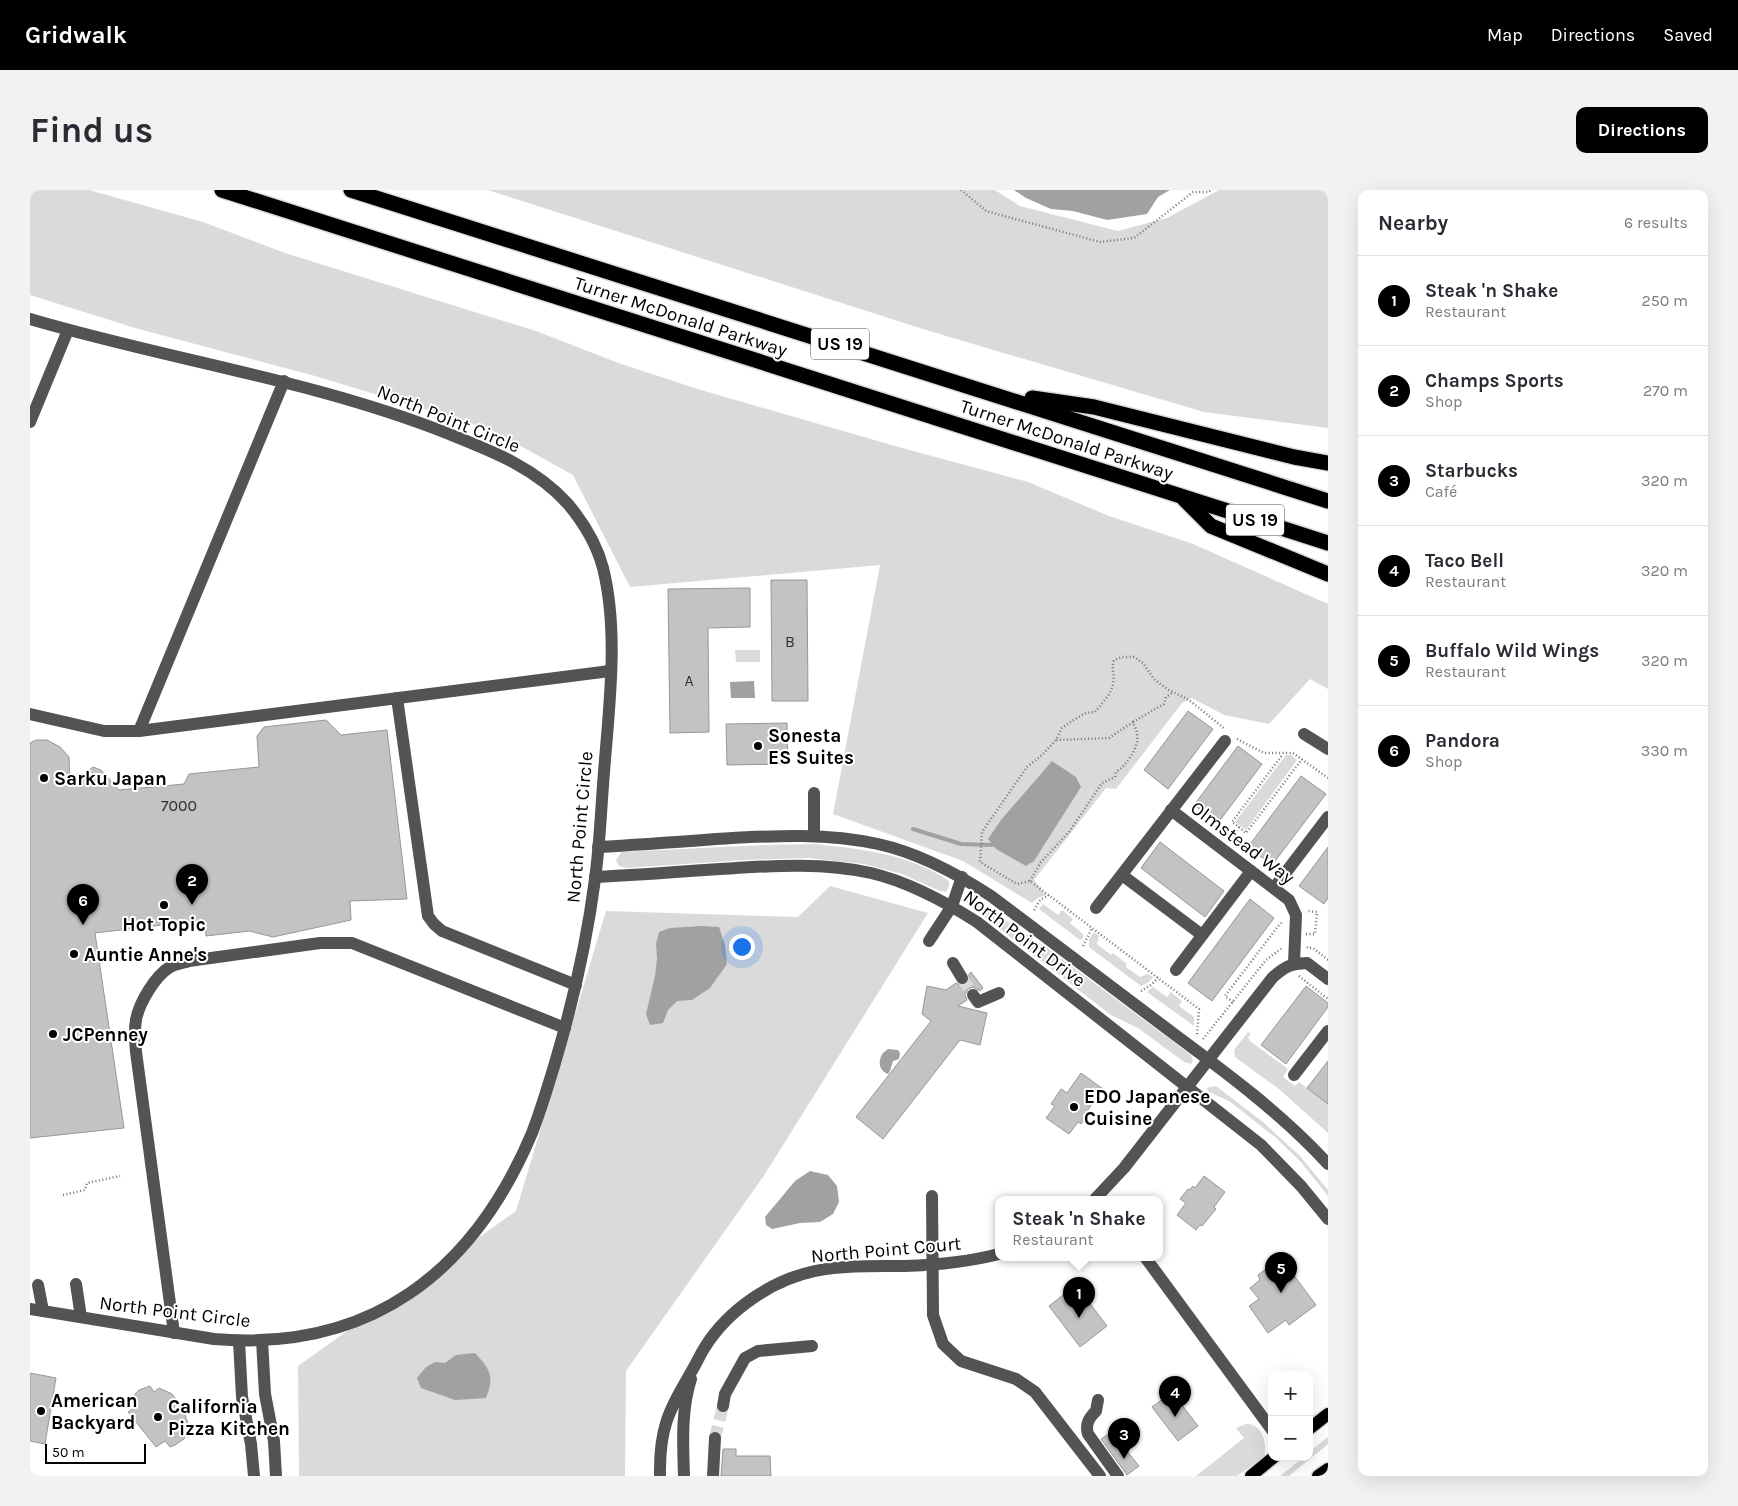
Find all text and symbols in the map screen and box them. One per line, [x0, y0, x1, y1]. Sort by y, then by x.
text: Gridwalk [25, 21, 127, 49]
text: Map [1487, 24, 1523, 46]
text: Directions [1551, 24, 1635, 46]
text: Saved [1663, 24, 1713, 46]
button: Directions [1576, 107, 1708, 153]
text: Find us [30, 110, 153, 151]
text: Nearby [1378, 211, 1448, 235]
text: 6 results [1624, 213, 1688, 232]
street label: Turner McDonald Parkway [571, 272, 790, 362]
text: Steak 'n Shake [1425, 280, 1558, 302]
text: 1 [1391, 291, 1397, 310]
text: 250 m [1641, 291, 1688, 310]
text: Restaurant [1425, 302, 1506, 321]
road number: US 19 [811, 328, 869, 360]
text: Champs Sports [1425, 370, 1564, 392]
street label: North Point Circle [374, 380, 523, 458]
text: 2 [1389, 381, 1399, 400]
text: 270 m [1643, 381, 1688, 400]
text: Shop [1425, 392, 1462, 411]
street label: Turner McDonald Parkway [957, 395, 1176, 485]
text: Starbucks [1425, 460, 1518, 482]
text: 3 [1389, 471, 1399, 490]
text: 320 m [1641, 471, 1688, 490]
text: Café [1425, 482, 1457, 501]
road number: US 19 [1226, 504, 1284, 536]
text: Taco Bell [1425, 550, 1504, 572]
text: 4 [1389, 561, 1399, 580]
text: 320 m [1641, 561, 1688, 580]
text: Restaurant [1425, 572, 1506, 591]
house number: B [785, 632, 795, 651]
text: Buffalo Wild Wings [1425, 640, 1599, 662]
text: 5 [1389, 651, 1399, 670]
text: 320 m [1641, 651, 1688, 670]
text: Restaurant [1425, 662, 1506, 681]
house number: A [684, 671, 694, 690]
place label: Sonesta ES Suites [768, 725, 854, 769]
text: Pandora [1425, 730, 1500, 752]
marker: Sonesta ES Suites [752, 740, 764, 752]
text: 6 [1389, 741, 1399, 760]
text: 330 m [1641, 741, 1688, 760]
street label: North Point Circle [562, 750, 598, 904]
text: Shop [1425, 752, 1462, 771]
place label: Sarku Japan [54, 768, 167, 790]
marker: Sarku Japan [38, 772, 50, 784]
house number: 7000 [161, 796, 197, 815]
street label: Olmstead Way [1186, 797, 1299, 889]
pin: 2 [176, 864, 208, 905]
pin: 6 [67, 884, 99, 925]
street label: North Point Drive [959, 886, 1090, 992]
marker: Hot Topic [158, 899, 170, 911]
place label: Hot Topic [122, 914, 206, 936]
your location [729, 934, 755, 960]
place label: Auntie Anne's [84, 944, 207, 966]
marker: Auntie Anne's [68, 948, 80, 960]
place label: JCPenney [63, 1024, 148, 1046]
marker: JCPenney [47, 1028, 59, 1040]
place label: EDO Japanese Cuisine [1084, 1086, 1210, 1130]
marker: EDO Japanese Cuisine [1068, 1101, 1080, 1113]
popup [995, 1196, 1163, 1261]
text: Steak 'n Shake [1012, 1208, 1146, 1230]
text: Restaurant [1012, 1230, 1094, 1249]
street label: North Point Court [810, 1232, 962, 1268]
pin: 5 [1265, 1252, 1297, 1293]
pin: 1 [1063, 1277, 1095, 1318]
street label: North Point Circle [98, 1292, 252, 1332]
map controls [1268, 1371, 1313, 1461]
button: + [1268, 1371, 1313, 1416]
pin: 4 [1159, 1376, 1191, 1417]
place label: American Backyard [51, 1390, 138, 1434]
place label: California Pizza Kitchen [168, 1396, 290, 1440]
marker: American Backyard [35, 1405, 47, 1417]
marker: California Pizza Kitchen [152, 1411, 164, 1423]
button: − [1268, 1416, 1313, 1461]
pin: 3 [1108, 1418, 1140, 1459]
scale bar [45, 1441, 146, 1464]
text: 50 m [52, 1444, 85, 1461]

